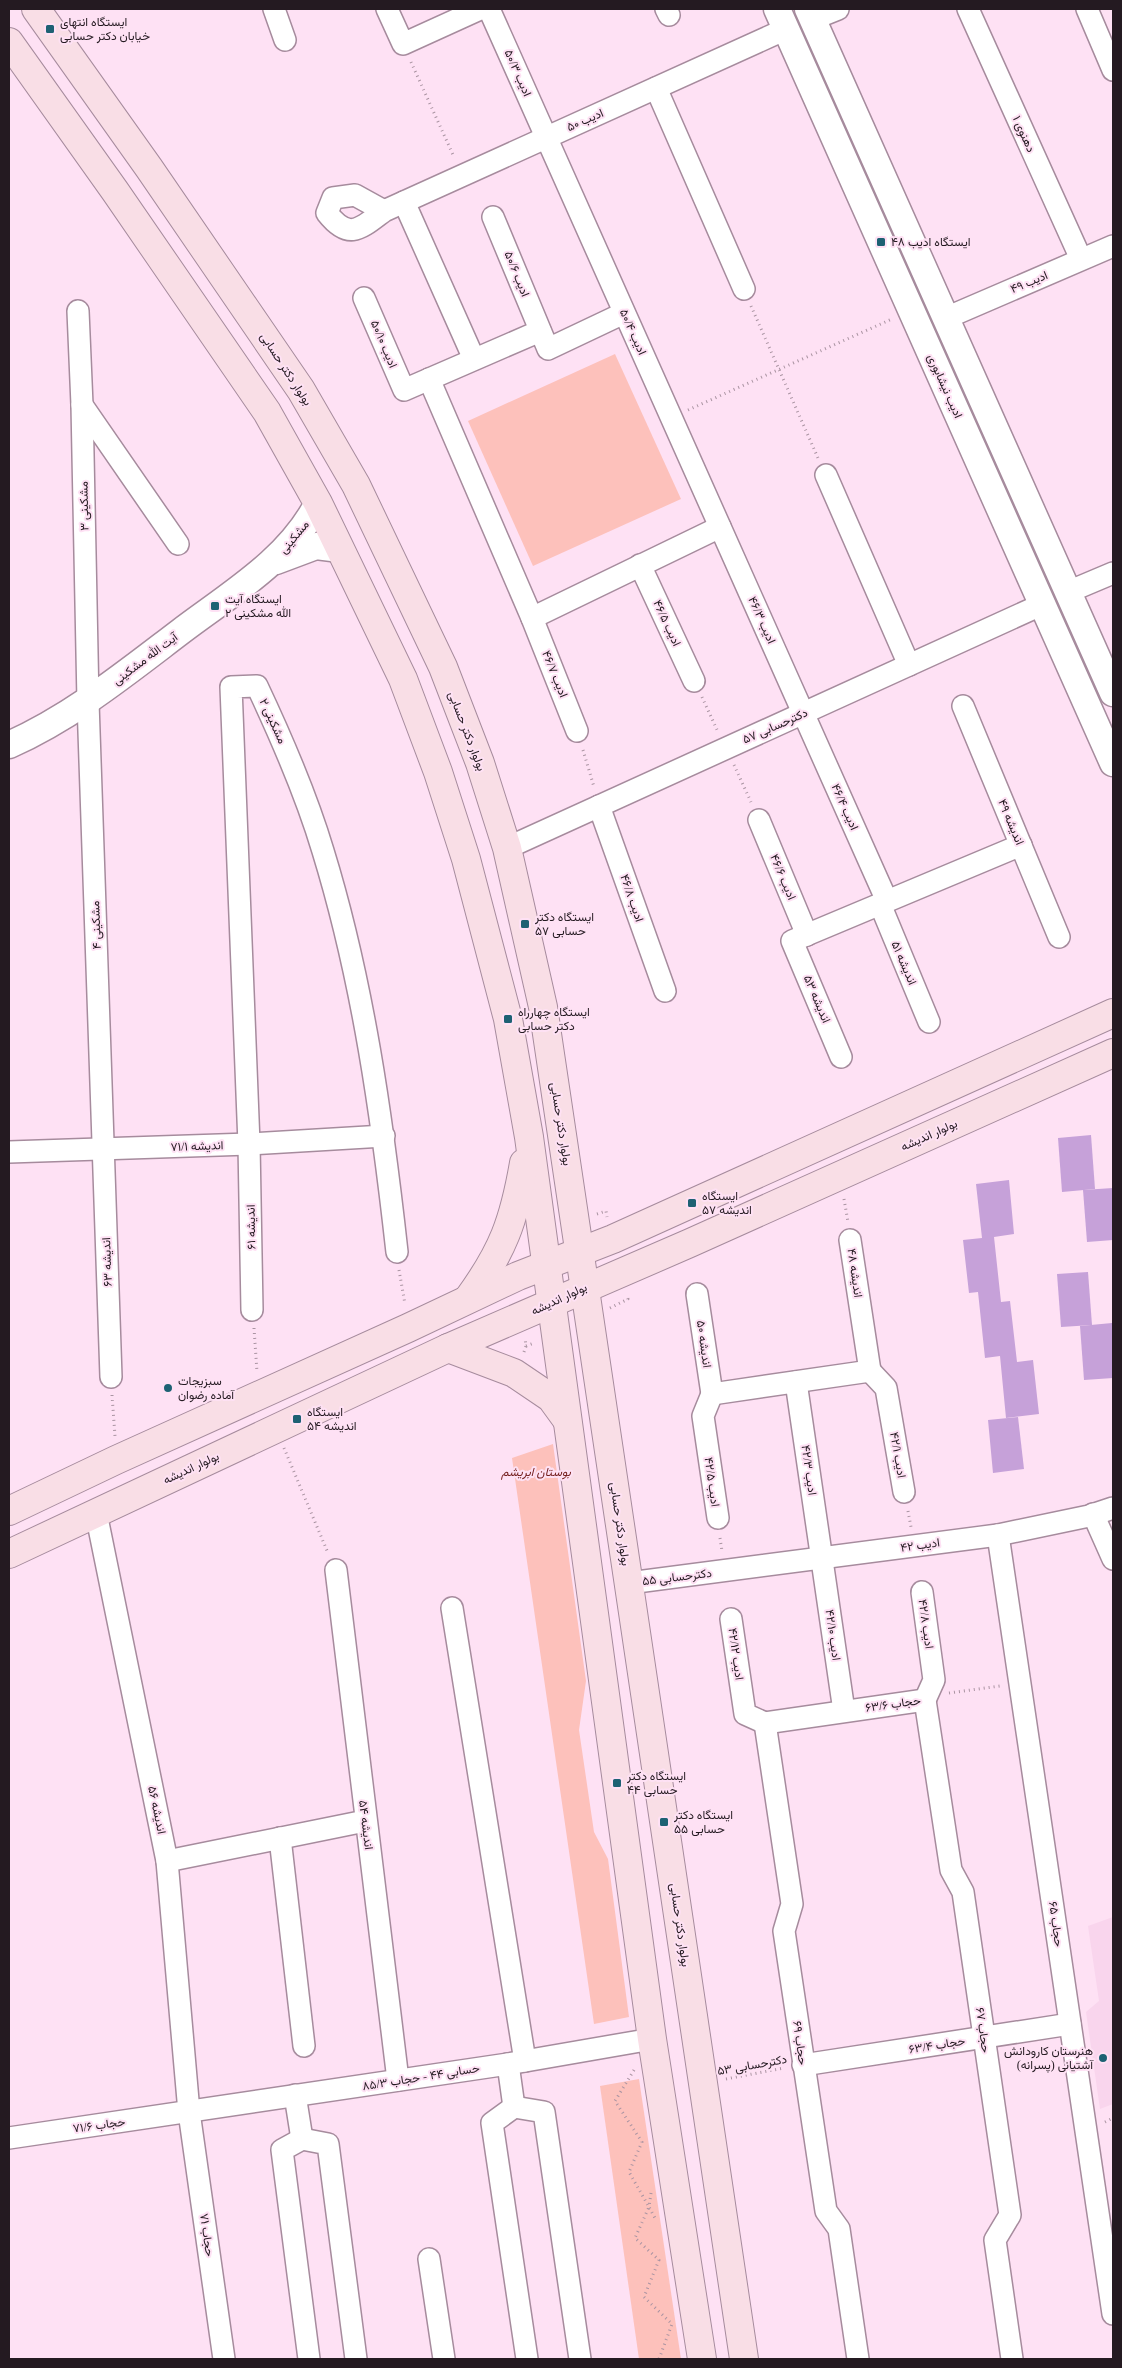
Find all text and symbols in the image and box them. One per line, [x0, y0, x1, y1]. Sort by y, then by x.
place label: ایستگاه انتهای خیابان دکتر حسابی [60, 15, 150, 44]
marker: ایستگاه انتهای خیابان دکتر حسابی [44, 23, 56, 35]
street label: ادیب ۵۰/۳ [501, 47, 535, 99]
street label: ادیب ۵۰ [565, 106, 605, 134]
street label: دهنوی ۱ [1009, 114, 1038, 155]
place label: ایستگاه ادیب ۴۸ [891, 235, 970, 249]
marker: ایستگاه ادیب ۴۸ [875, 236, 887, 248]
street label: ادیب ۵۰/۶ [502, 249, 532, 299]
street label: ادیب ۴۹ [1008, 268, 1050, 296]
street label: ادیب ۵۰/۴ [617, 307, 649, 357]
street label: ادیب ۵۰/۱۰ [368, 318, 400, 370]
street label: بولوار دکتر حسابی [256, 330, 315, 409]
street label: ادیب نیشابوری [924, 352, 965, 421]
street label: مشکینی ۳ [77, 481, 92, 531]
street label: مشکینی [276, 518, 313, 557]
place label: ایستگاه آیت الله مشکینی ۲ [225, 592, 291, 621]
street label: ادیب ۴۶/۳ [745, 594, 779, 646]
street label: ادیب ۴۶/۵ [650, 598, 684, 648]
marker: ایستگاه آیت الله مشکینی ۲ [209, 600, 221, 612]
street label: آیت الله مشکینی [110, 629, 182, 689]
street label: ادیب ۴۶/۷ [539, 648, 571, 700]
street label: بولوار دکتر حسابی [444, 689, 489, 773]
street label: مشکینی ۲ [256, 696, 290, 746]
street label: دکترحسابی ۵۷ [740, 705, 810, 748]
street label: ادیب ۴۶/۴ [829, 782, 861, 832]
street label: اندیشه ۴۹ [995, 797, 1027, 847]
street label: ادیب ۴۶/۶ [767, 852, 799, 902]
street label: ادیب ۴۶/۸ [617, 872, 647, 924]
street label: مشکینی ۴ [88, 900, 105, 950]
place label: ایستگاه دکتر حسابی ۵۷ [534, 910, 594, 939]
marker: ایستگاه دکتر حسابی ۵۷ [519, 918, 531, 930]
street label: اندیشه ۵۱ [889, 939, 919, 987]
street label: اندیشه ۵۳ [801, 973, 833, 1025]
place label: ایستگاه چهارراه دکتر حسابی [518, 1005, 590, 1034]
marker: ایستگاه چهارراه دکتر حسابی [502, 1013, 514, 1025]
street label: بولوار دکتر حسابی [547, 1081, 574, 1167]
street label: بولوار اندیشه [899, 1116, 960, 1155]
street label: اندیشه ۷۱/۱ [170, 1138, 224, 1154]
place label: ایستگاه اندیشه ۵۷ [702, 1189, 752, 1217]
marker: ایستگاه اندیشه ۵۷ [686, 1197, 698, 1209]
street label: اندیشه ۶۱ [244, 1204, 258, 1250]
street label: اندیشه ۶۳ [99, 1237, 115, 1287]
street label: اندیشه ۴۸ [845, 1247, 865, 1299]
street label: بولوار اندیشه [529, 1280, 590, 1319]
street label: اندیشه ۵۰ [694, 1319, 714, 1369]
place label: سبزیجات آماده رضوان [178, 1374, 235, 1403]
marker: سبزیجات آماده رضوان [162, 1382, 174, 1394]
place label: ایستگاه اندیشه ۵۴ [307, 1405, 357, 1433]
marker: ایستگاه اندیشه ۵۴ [291, 1413, 303, 1425]
street label: ادیب ۴۲/۱ [887, 1431, 909, 1479]
street label: ادیب ۴۲/۳ [799, 1444, 819, 1496]
street label: بولوار اندیشه [161, 1449, 222, 1488]
street label: ادیب ۴۲/۵ [702, 1456, 722, 1508]
park label: بوستان ابریشم [500, 1465, 571, 1480]
street label: بولوار دکتر حسابی [606, 1481, 633, 1567]
street label: ادیب ۴۲ [899, 1535, 941, 1555]
street label: دکترحسابی ۵۵ [641, 1566, 713, 1589]
street label: ادیب ۴۲/۸ [916, 1598, 936, 1650]
street label: ادیب ۴۲/۱۰ [822, 1609, 844, 1661]
street label: ادیب ۴۲/۱۲ [725, 1627, 747, 1681]
street label: حجاب ۶۳/۶ [864, 1693, 922, 1715]
place label: ایستگاه دکتر حسابی ۴۴ [626, 1769, 686, 1798]
marker: ایستگاه دکتر حسابی ۴۴ [611, 1777, 623, 1789]
street label: اندیشه ۵۶ [145, 1785, 169, 1835]
street label: اندیشه ۵۴ [356, 1800, 376, 1850]
place label: ایستگاه دکتر حسابی ۵۵ [673, 1808, 733, 1837]
marker: ایستگاه دکتر حسابی ۵۵ [658, 1816, 670, 1828]
street label: بولوار دکتر حسابی [666, 1882, 693, 1968]
street label: حجاب ۶۵ [1046, 1900, 1066, 1948]
street label: حجاب ۶۷ [973, 2006, 993, 2054]
street label: حجاب ۶۹ [790, 2020, 810, 2066]
street label: حجاب ۶۳/۴ [908, 2034, 966, 2056]
place label: هنرستان کارودانش آشتیانی (پسرانه) [1004, 2044, 1094, 2073]
street label: دکترحسابی ۵۳ [716, 2052, 788, 2079]
marker: هنرستان کارودانش آشتیانی (پسرانه) [1097, 2052, 1109, 2064]
street label: حسابی ۴۴ - حجاب ۸۵/۳ [361, 2061, 481, 2094]
street label: حجاب ۷۱/۶ [72, 2114, 126, 2136]
street label: حجاب ۷۱ [197, 2213, 217, 2257]

